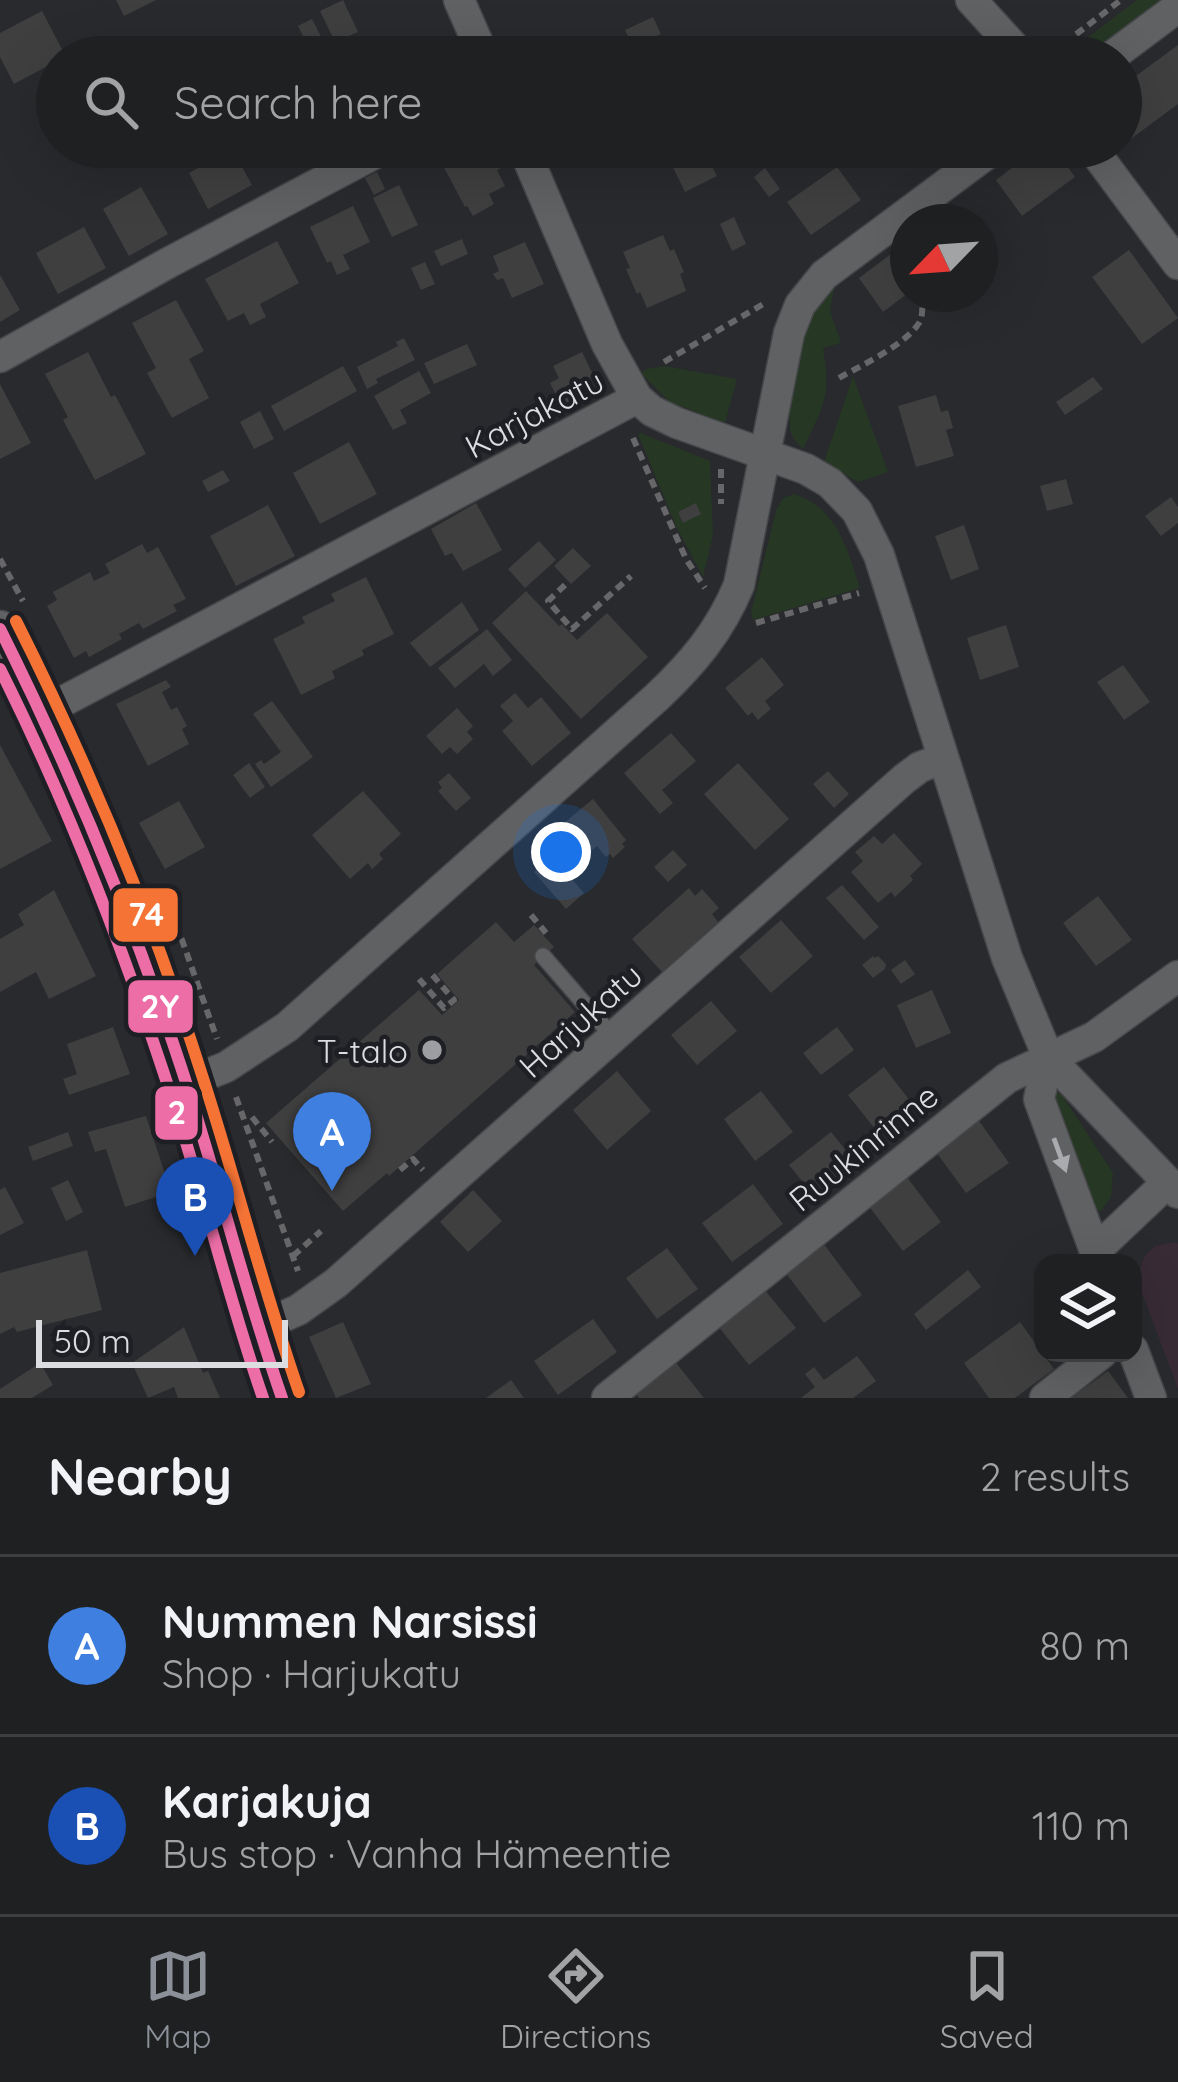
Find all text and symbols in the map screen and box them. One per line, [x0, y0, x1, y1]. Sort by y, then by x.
search box [36, 36, 1142, 168]
icon: search [78, 69, 144, 135]
text: Search here [174, 74, 422, 130]
north arrow [890, 204, 998, 312]
street label: Karjakatu [458, 359, 610, 467]
your location [531, 822, 591, 882]
line badge: 74 [111, 886, 180, 944]
text: 74 [128, 893, 164, 934]
street label: Harjukatu [510, 954, 650, 1086]
line badge: 2Y [126, 978, 195, 1035]
text: 2Y [141, 985, 180, 1026]
place label: T-talo [317, 1030, 408, 1071]
marker: T-talo [419, 1037, 445, 1063]
street label: Ruukinrinne [780, 1075, 946, 1219]
line badge: 2 [153, 1084, 200, 1142]
text: 2 [168, 1091, 186, 1132]
pin: A [293, 1092, 371, 1191]
one-way arrow [1051, 1137, 1070, 1173]
pin: B [156, 1157, 234, 1256]
map controls [1034, 1254, 1142, 1362]
button: layers [1034, 1254, 1142, 1362]
scale bar [36, 1314, 288, 1367]
text: 50 m [54, 1320, 131, 1361]
text: Nearby [48, 1444, 232, 1508]
text: 2 results [980, 1452, 1130, 1501]
text: Nummen Narsissi [162, 1593, 538, 1649]
text: A [75, 1621, 99, 1670]
text: 80 m [1040, 1621, 1130, 1670]
text: Shop · Harjukatu [162, 1649, 461, 1698]
text: Karjakuja [162, 1773, 372, 1829]
text: B [74, 1801, 100, 1850]
text: 110 m [1032, 1801, 1130, 1850]
text: Bus stop · Vanha Hämeentie [162, 1829, 671, 1878]
tab: Map [144, 1943, 212, 2056]
tab: Directions [500, 1943, 651, 2056]
tab: Saved [940, 1943, 1034, 2056]

